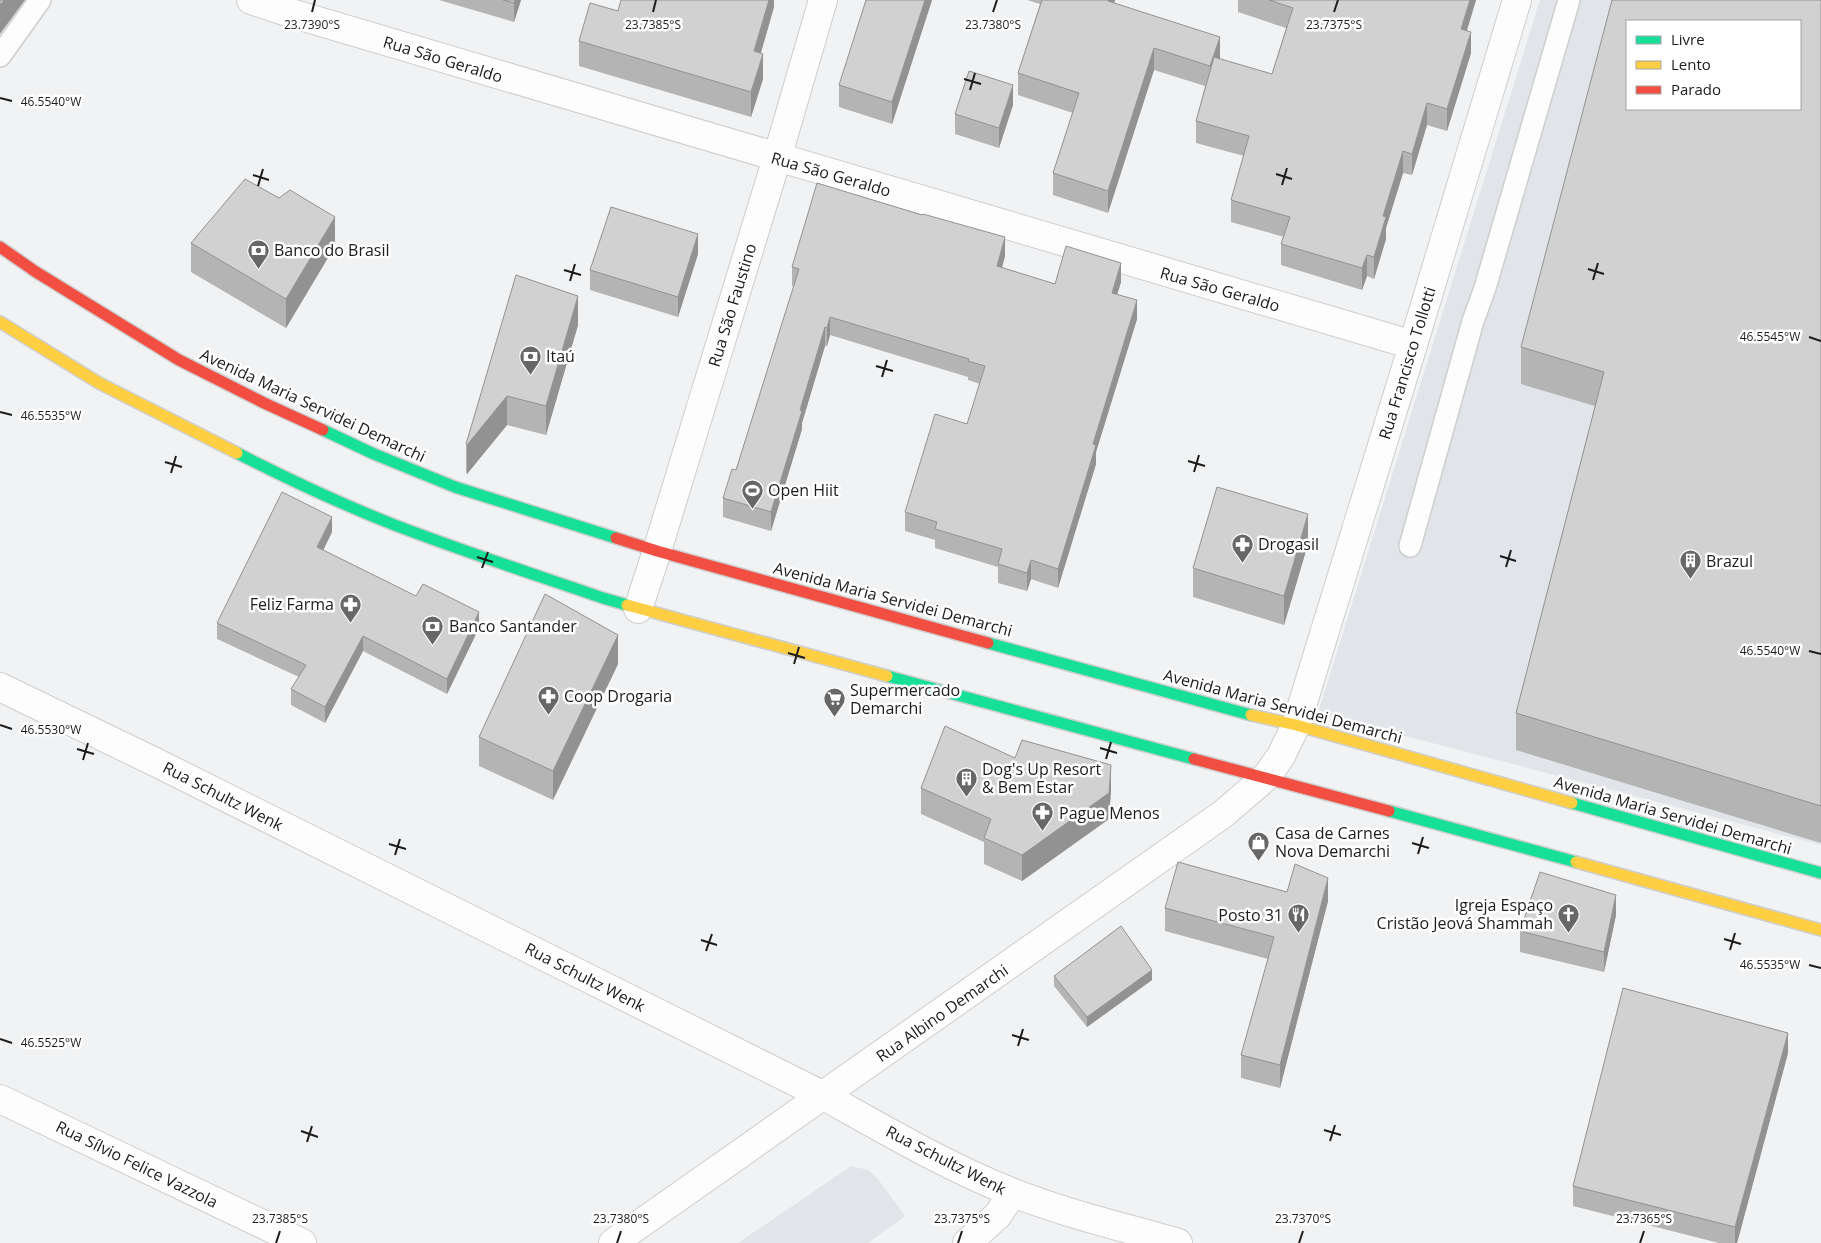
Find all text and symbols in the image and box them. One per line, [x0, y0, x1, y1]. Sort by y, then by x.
text: 23.7390°S [284, 16, 340, 33]
text: 23.7385°S [625, 16, 681, 33]
text: 23.7380°S [965, 16, 1021, 33]
text: 23.7375°S [1306, 16, 1362, 33]
legend [1626, 20, 1801, 110]
text: Livre [1671, 29, 1705, 49]
street label: Rua São Geraldo [381, 30, 505, 88]
text: Lento [1671, 54, 1711, 74]
text: Parado [1671, 79, 1721, 99]
text: 46.5540°W [21, 93, 81, 110]
street label: Rua São Geraldo [769, 146, 893, 202]
bank icon: Banco do Brasil [246, 238, 270, 269]
place label: Banco do Brasil [274, 239, 390, 261]
street label: Rua São Faustino [703, 241, 761, 369]
street label: Rua São Geraldo [1158, 261, 1282, 317]
street label: Rua Francisco Tollotti [1373, 284, 1441, 442]
text: 46.5545°W [1740, 328, 1800, 345]
street label: Avenida Maria Servidei Demarchi [197, 343, 429, 467]
bank icon: Itaú [518, 344, 542, 375]
place label: Itaú [546, 345, 575, 367]
text: 46.5535°W [21, 407, 81, 424]
sports icon: Open Hiit [740, 478, 764, 509]
place label: Open Hiit [768, 479, 839, 501]
pharmacy icon: Drogasil [1230, 532, 1254, 563]
place label: Drogasil [1258, 533, 1319, 555]
building icon: Brazul [1678, 549, 1702, 580]
place label: Brazul [1706, 550, 1753, 572]
street label: Avenida Maria Servidei Demarchi [771, 556, 1015, 642]
pharmacy icon: Feliz Farma [338, 592, 362, 623]
place label: Feliz Farma [250, 593, 334, 615]
bank icon: Banco Santander [421, 614, 445, 645]
place label: Banco Santander [449, 615, 577, 637]
text: 46.5540°W [1740, 642, 1800, 659]
street label: Avenida Maria Servidei Demarchi [1161, 663, 1405, 749]
place label: Supermercado Demarchi [850, 679, 960, 719]
pharmacy icon: Coop Drogaria [536, 684, 560, 715]
place label: Coop Drogaria [564, 685, 672, 707]
supermarket icon: Supermercado Demarchi [822, 687, 846, 718]
text: 46.5530°W [21, 721, 81, 738]
street label: Rua Schultz Wenk [159, 756, 287, 836]
place label: Dog's Up Resort & Bem Estar [982, 758, 1101, 798]
building icon: Dog's Up Resort & Bem Estar [954, 766, 978, 797]
street label: Avenida Maria Servidei Demarchi [1552, 770, 1794, 860]
pharmacy icon: Pague Menos [1031, 801, 1055, 832]
place label: Pague Menos [1059, 802, 1160, 824]
place label: Casa de Carnes Nova Demarchi [1275, 822, 1390, 862]
shop icon: Casa de Carnes Nova Demarchi [1247, 830, 1271, 861]
place label: Igreja Espaço Cristão Jeová Shammah [1377, 894, 1553, 934]
church icon: Igreja Espaço Cristão Jeová Shammah [1557, 902, 1581, 933]
restaurant icon: Posto 31 [1287, 903, 1311, 934]
place label: Posto 31 [1218, 904, 1283, 926]
street label: Rua Schultz Wenk [521, 937, 649, 1017]
text: 46.5535°W [1740, 956, 1800, 973]
street label: Rua Albino Demarchi [872, 959, 1012, 1067]
text: 46.5525°W [21, 1034, 81, 1051]
street label: Rua Sílvio Felice Vazzola [52, 1115, 222, 1213]
street label: Rua Schultz Wenk [882, 1120, 1010, 1200]
text: 23.7385°S [252, 1210, 308, 1227]
text: 23.7380°S [593, 1210, 649, 1227]
text: 23.7375°S [934, 1210, 990, 1227]
text: 23.7370°S [1275, 1210, 1331, 1227]
text: 23.7365°S [1616, 1210, 1672, 1227]

